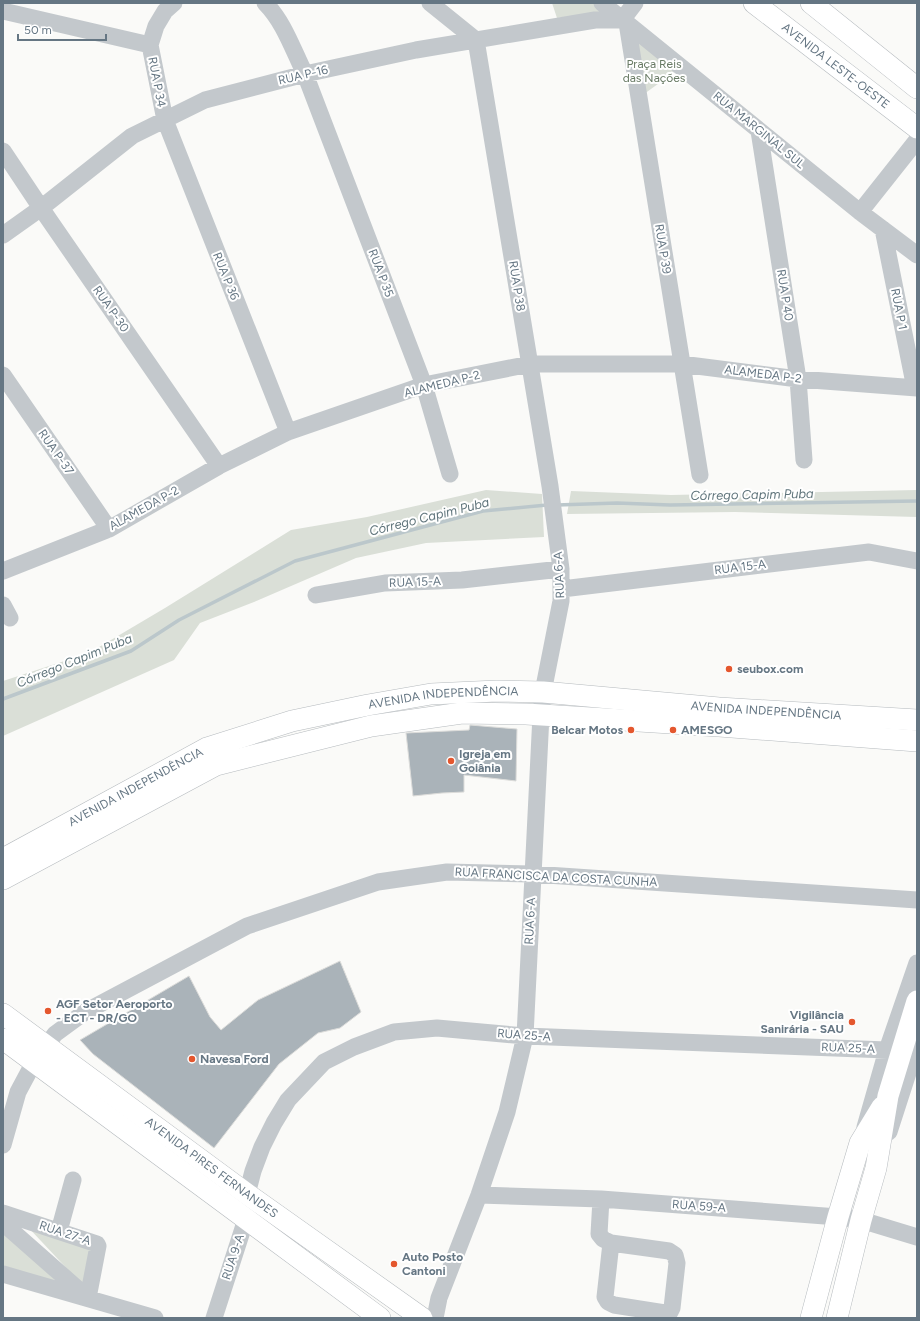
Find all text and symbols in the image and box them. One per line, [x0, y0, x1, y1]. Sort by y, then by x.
scale bar [18, 16, 106, 42]
street label: AVENIDA LESTE-OESTE [779, 20, 892, 111]
text: 50 m [24, 23, 52, 37]
street label: RUA P 34 [145, 56, 169, 109]
park label: Praça Reis das Nações [623, 57, 686, 85]
street label: RUA P-16 [277, 62, 330, 88]
street label: RUA MARGINAL SUL [710, 89, 808, 172]
street label: RUA P 39 [652, 223, 674, 275]
street label: RUA P 35 [365, 247, 397, 299]
street label: RUA P 36 [210, 250, 242, 302]
street label: RUA P 38 [506, 260, 528, 312]
street label: RUA P 40 [774, 268, 796, 322]
street label: RUA P-30 [90, 283, 132, 335]
street label: RUA P 1 [888, 287, 910, 331]
street label: ALAMEDA P-2 [724, 362, 802, 386]
street label: ALAMEDA P-2 [403, 368, 481, 400]
street label: RUA P-37 [35, 427, 77, 478]
street label: ALAMEDA P-2 [107, 483, 181, 533]
water label: Córrego Capim Puba [690, 486, 814, 503]
water label: Córrego Capim Puba [367, 494, 491, 539]
street label: RUA 6-A [551, 551, 567, 599]
street label: RUA 15-A [713, 557, 767, 577]
street label: RUA 15-A [389, 574, 441, 590]
water label: Córrego Capim Puba [14, 630, 134, 691]
place label: seubox.com [737, 662, 803, 676]
marker: seubox.com [724, 664, 734, 674]
street label: AVENIDA INDEPENDÊNCIA [367, 684, 519, 712]
street label: AVENIDA INDEPENDÊNCIA [690, 698, 842, 722]
place label: Belcar Motos [551, 723, 623, 737]
place label: AMESGO [681, 723, 733, 737]
marker: Belcar Motos [626, 725, 636, 735]
marker: AMESGO [668, 725, 678, 735]
street label: AVENIDA INDEPENDÊNCIA [66, 745, 205, 829]
place label: Igreja em Goiânia [459, 747, 511, 775]
marker: Igreja em Goiânia [446, 756, 456, 766]
street label: RUA FRANCISCA DA COSTA CUNHA [454, 865, 658, 889]
street label: RUA 6-A [522, 897, 538, 945]
place label: AGF Setor Aeroporto - ECT - DR/GO [56, 997, 173, 1025]
marker: AGF Setor Aeroporto - ECT - DR/GO [43, 1006, 53, 1016]
place label: Vigilância Sanirária - SAU [760, 1008, 844, 1036]
marker: Vigilância Sanirária - SAU [847, 1017, 857, 1027]
street label: RUA 25-A [497, 1026, 551, 1044]
street label: RUA 25-A [821, 1040, 875, 1056]
place label: Navesa Ford [200, 1052, 269, 1066]
marker: Navesa Ford [187, 1054, 197, 1064]
street label: AVENIDA PIRES FERNANDES [143, 1114, 281, 1221]
street label: RUA 59-A [672, 1197, 726, 1215]
street label: RUA 27-A [37, 1218, 93, 1248]
street label: RUA 9-A [219, 1232, 247, 1282]
place label: Auto Posto Cantoni [402, 1250, 463, 1278]
marker: Auto Posto Cantoni [389, 1259, 399, 1269]

